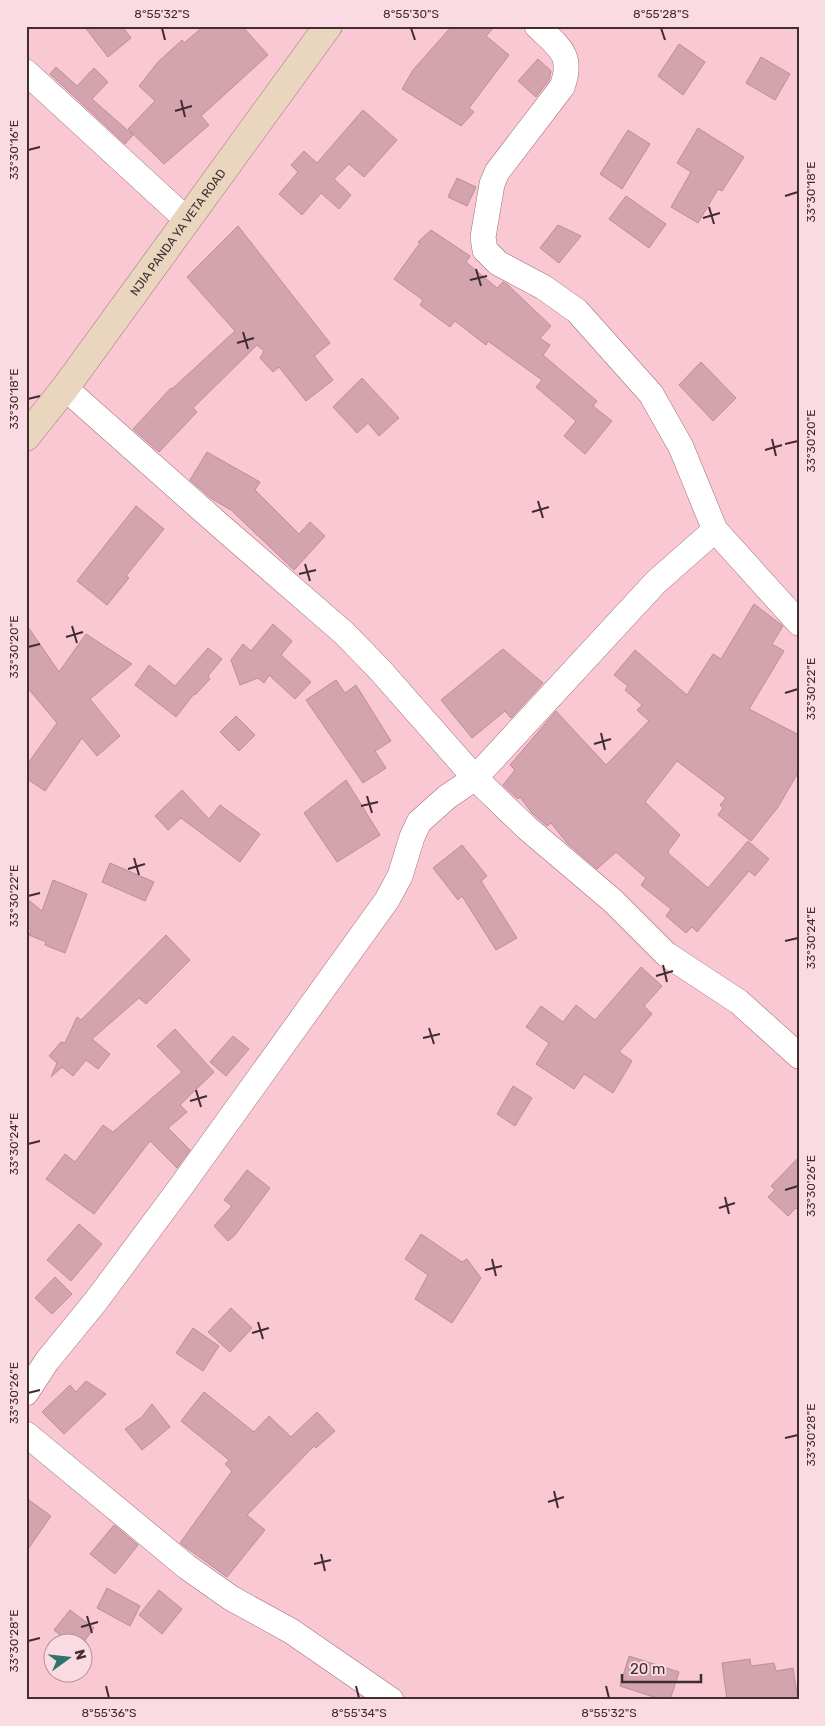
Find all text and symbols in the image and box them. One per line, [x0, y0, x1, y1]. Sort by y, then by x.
text: 8°55'32"S [134, 7, 190, 21]
text: 8°55'30"S [383, 7, 439, 21]
text: 8°55'28"S [633, 7, 689, 21]
text: 33°30'16"E [7, 120, 21, 180]
text: 33°30'18"E [804, 161, 818, 223]
street label: NJIA PANDA YA VETA ROAD [127, 166, 229, 299]
text: 33°30'18"E [7, 368, 21, 430]
text: 33°30'20"E [804, 410, 818, 472]
text: 33°30'20"E [7, 616, 21, 678]
text: 33°30'22"E [804, 658, 818, 720]
text: 33°30'22"E [7, 865, 21, 927]
text: 33°30'24"E [804, 907, 818, 969]
text: 33°30'24"E [7, 1113, 21, 1175]
text: 33°30'26"E [804, 1155, 818, 1217]
text: 33°30'26"E [7, 1362, 21, 1424]
text: 33°30'28"E [804, 1404, 818, 1466]
text: 33°30'28"E [7, 1610, 21, 1672]
north arrow [42, 1634, 92, 1684]
text: N [71, 1648, 90, 1662]
scale bar [622, 1651, 701, 1683]
text: 20 m [630, 1660, 665, 1678]
text: 8°55'36"S [81, 1706, 137, 1720]
text: 8°55'34"S [331, 1706, 387, 1720]
text: 8°55'32"S [581, 1706, 637, 1720]

